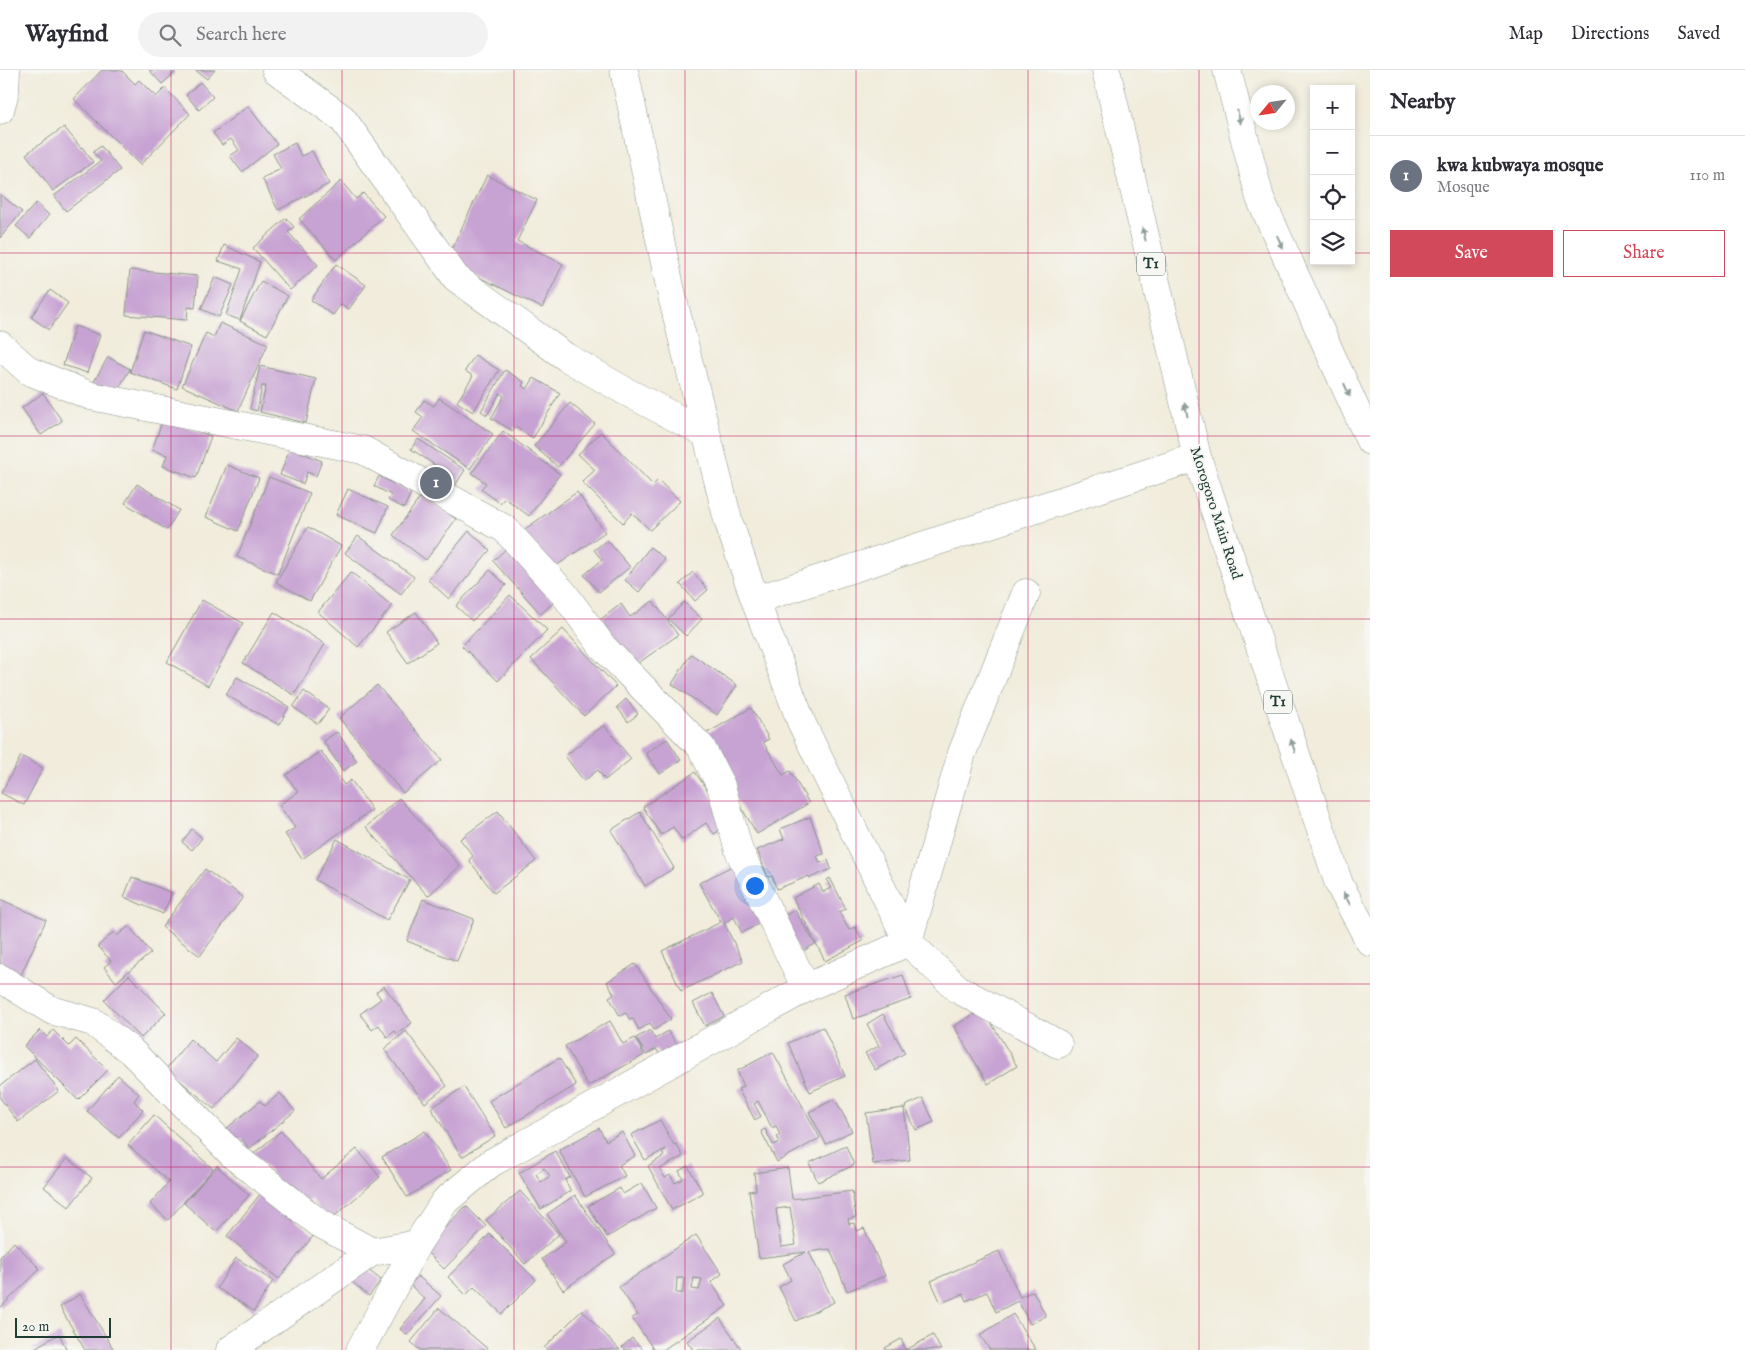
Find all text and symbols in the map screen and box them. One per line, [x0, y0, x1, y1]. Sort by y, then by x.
search box [138, 12, 488, 57]
text: Wayfind [25, 19, 108, 50]
icon: search [156, 21, 184, 49]
text: Search here [196, 23, 286, 47]
text: Map [1509, 23, 1543, 46]
text: Directions [1571, 23, 1649, 46]
text: Saved [1677, 23, 1720, 46]
north arrow [1250, 85, 1295, 130]
map controls [1310, 85, 1355, 265]
button: + [1310, 85, 1355, 130]
text: Nearby [1390, 89, 1455, 116]
one-way arrow [1235, 110, 1243, 125]
button: − [1310, 130, 1355, 175]
text: kwa kubwaya mosque [1437, 154, 1603, 178]
text: 1 [1403, 166, 1409, 186]
text: 110 m [1689, 166, 1725, 186]
button: locate [1310, 175, 1355, 220]
text: Mosque [1437, 178, 1490, 198]
button: layers [1310, 220, 1355, 265]
one-way arrow [1140, 227, 1148, 242]
button: Save [1390, 230, 1553, 277]
button: Share [1563, 230, 1725, 277]
one-way arrow [1276, 235, 1284, 249]
road number: T1 [1137, 252, 1165, 275]
one-way arrow [1343, 383, 1351, 397]
one-way arrow [1182, 402, 1190, 417]
street label: Morogoro Main Road [1186, 444, 1247, 583]
pin: 1 [420, 464, 452, 502]
road number: T1 [1264, 690, 1292, 714]
one-way arrow [1289, 738, 1297, 753]
your location [742, 873, 768, 899]
one-way arrow [1343, 892, 1351, 906]
scale bar [15, 1315, 111, 1338]
text: 20 m [22, 1318, 49, 1336]

